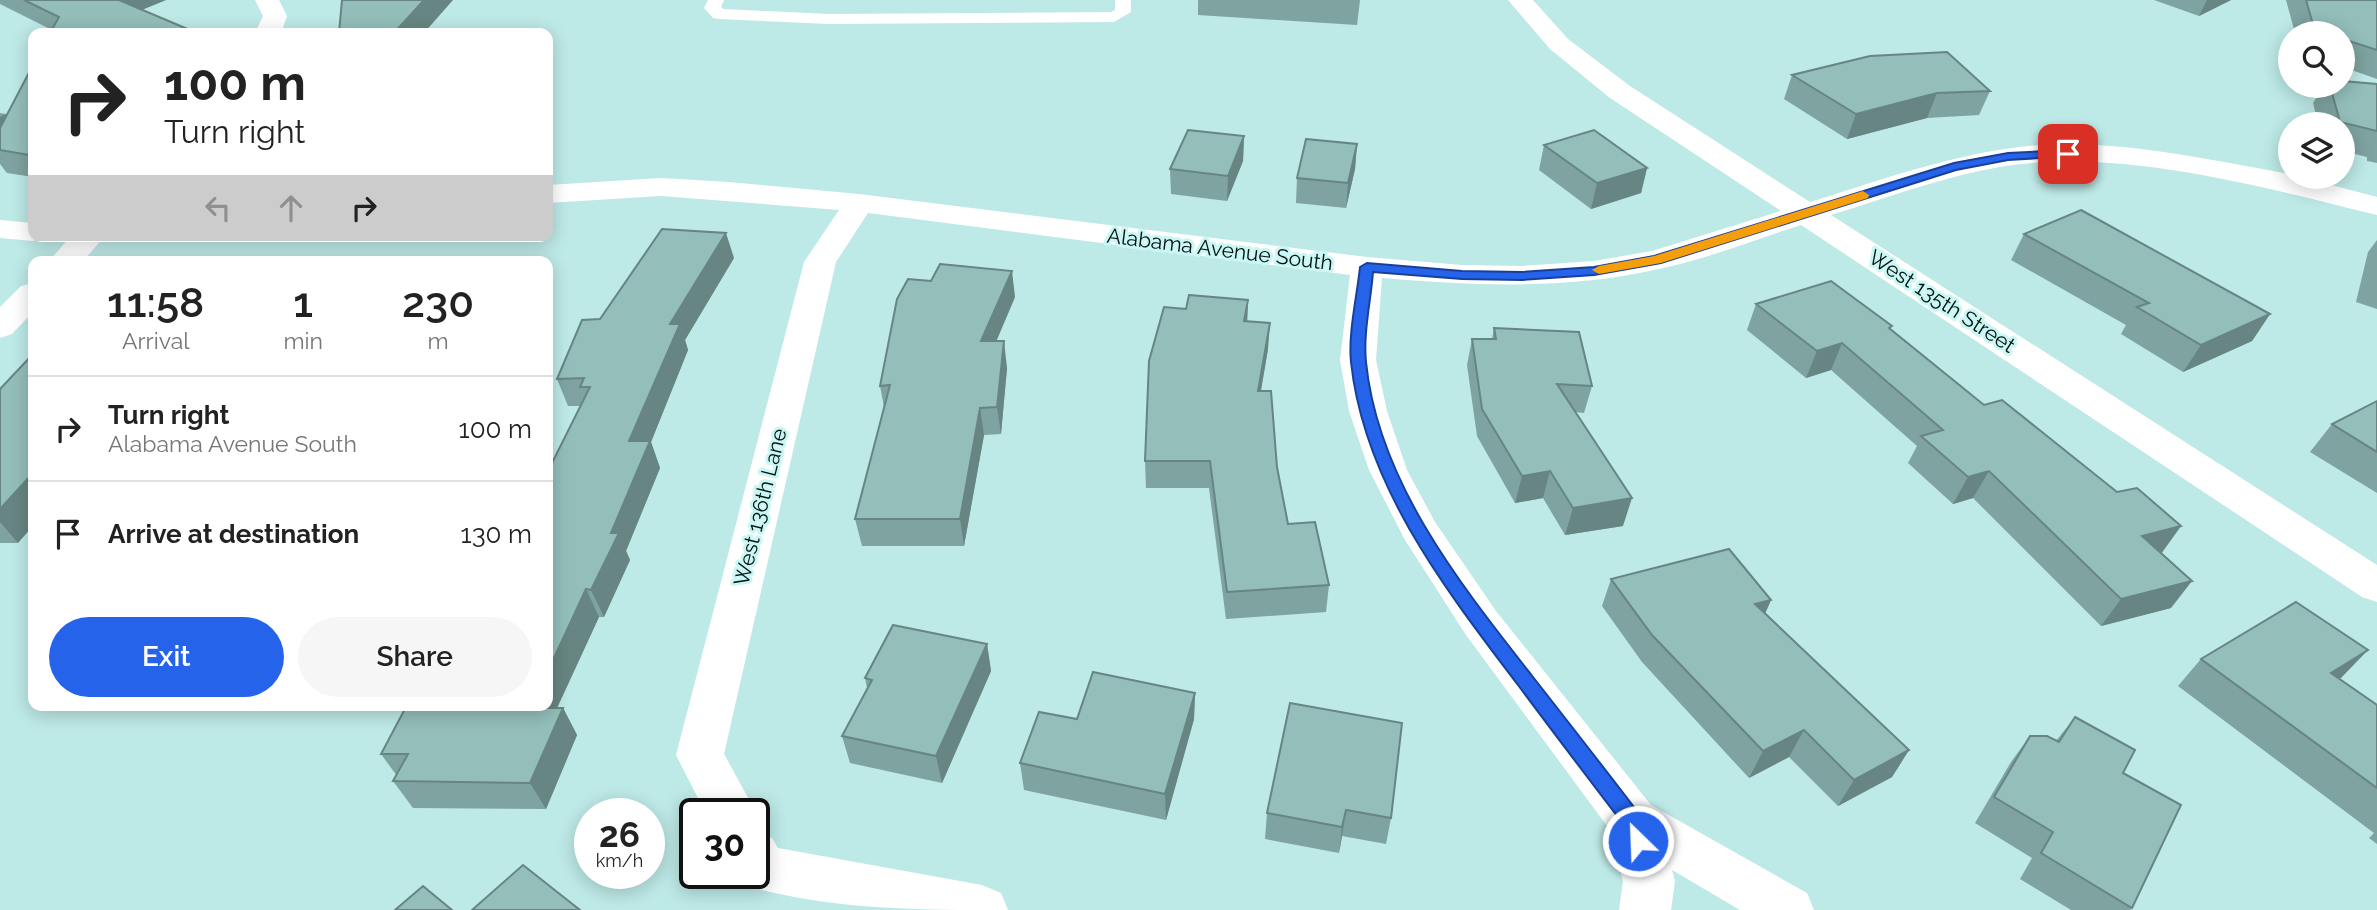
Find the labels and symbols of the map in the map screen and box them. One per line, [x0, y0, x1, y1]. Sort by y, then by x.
pin [2038, 124, 2098, 184]
street label: Alabama Avenue South [1106, 223, 1334, 275]
street label: West 135th Street [1864, 244, 2020, 358]
street label: West 136th Lane [728, 426, 792, 588]
speed limit sign: 30 [679, 798, 770, 889]
position arrow [1601, 804, 1675, 878]

